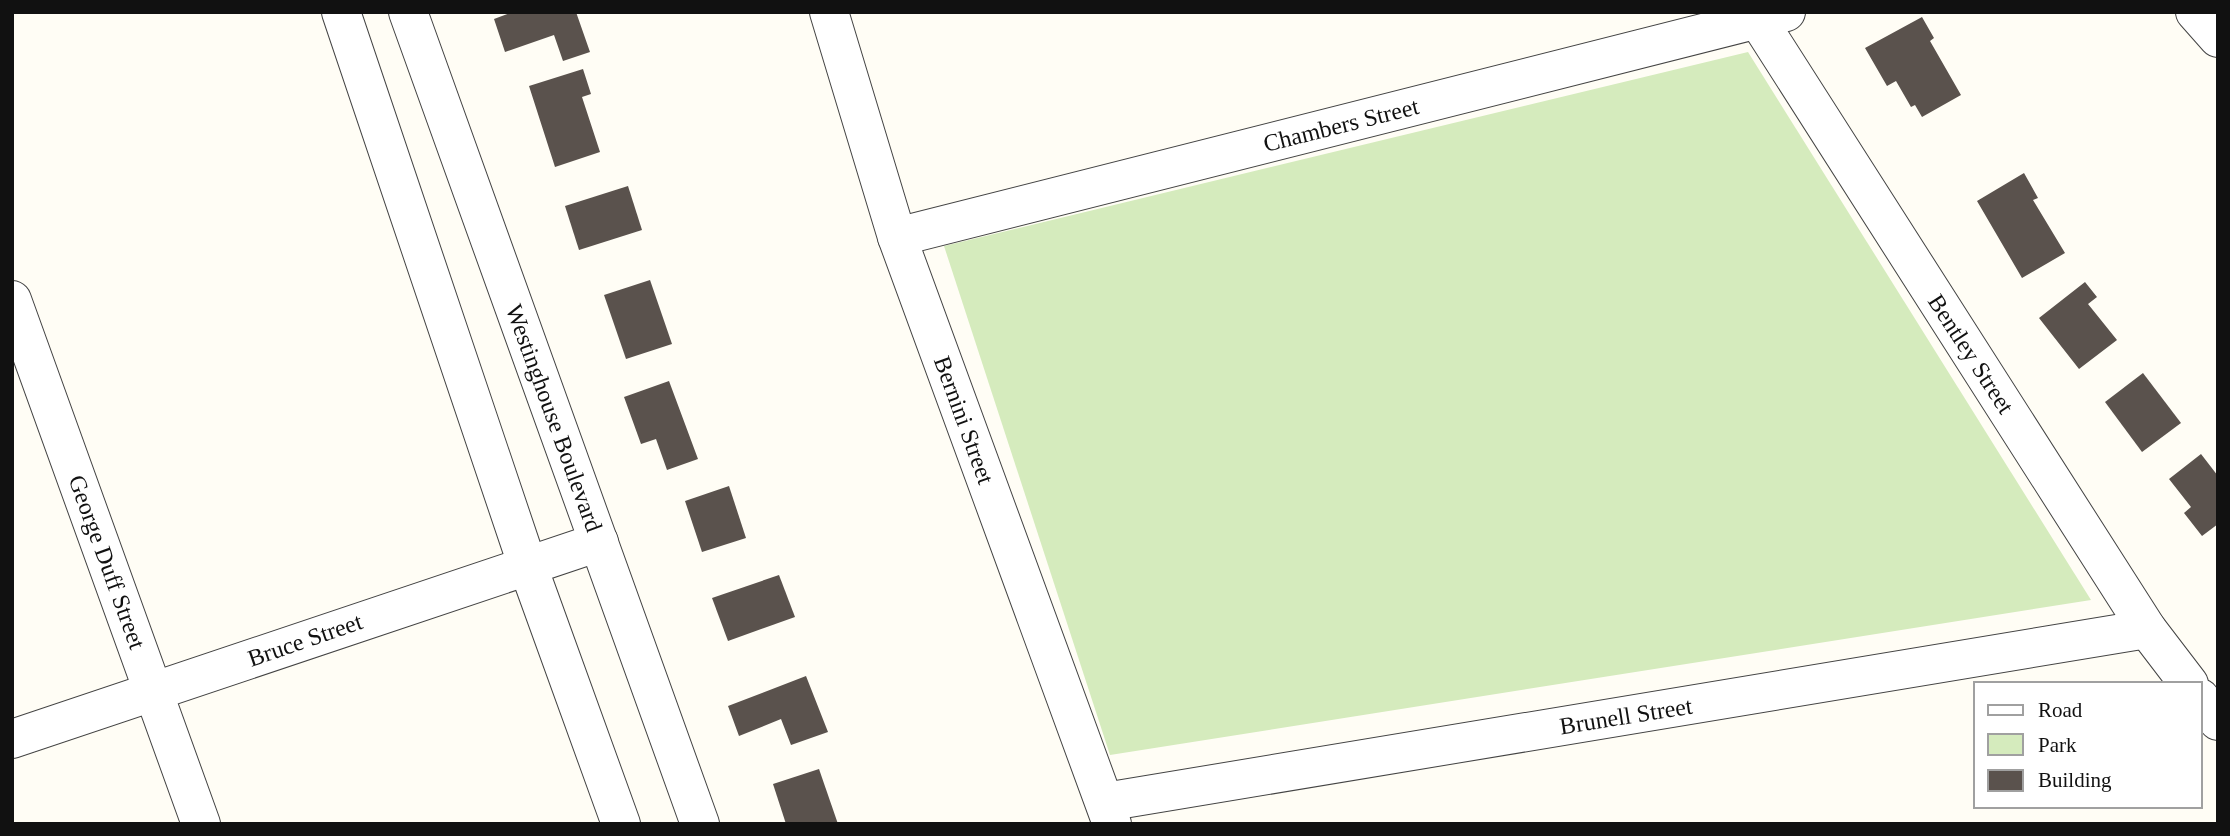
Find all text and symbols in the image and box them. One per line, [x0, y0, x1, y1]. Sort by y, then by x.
street label: Chambers Street [1261, 93, 1422, 157]
street label: Bentley Street [1923, 290, 2019, 419]
street label: Westinghouse Boulevard [501, 301, 607, 535]
street label: Bernini Street [929, 353, 999, 488]
street label: George Duff Street [63, 472, 151, 653]
street label: Bruce Street [244, 608, 366, 672]
legend [1974, 682, 2202, 808]
street label: Brunell Street [1558, 693, 1695, 739]
text: Road [2038, 698, 2083, 722]
text: Park [2038, 733, 2077, 757]
text: Building [2038, 768, 2112, 792]

